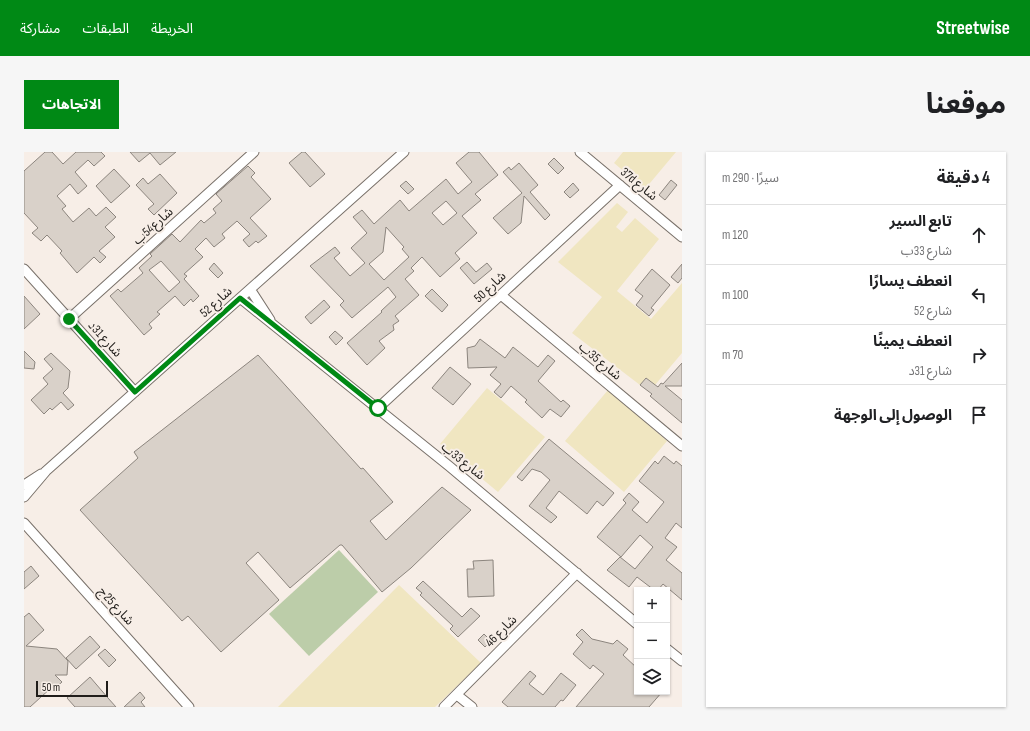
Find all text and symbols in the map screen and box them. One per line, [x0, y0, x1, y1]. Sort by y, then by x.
text: Streetwise [936, 17, 1010, 40]
text: مشاركة [20, 20, 60, 37]
text: الطبقات [82, 20, 129, 37]
text: الخريطة [151, 20, 193, 37]
button: الاتجاهات [24, 80, 119, 129]
text: موقعنا [926, 88, 1006, 121]
street label: 37d شارع [616, 164, 661, 206]
text: 4 دقيقة [937, 168, 990, 188]
text: سيرًا · 290 m [722, 170, 779, 186]
street label: شارع54ب [129, 204, 178, 250]
text: تابع السير [889, 212, 952, 231]
icon: ahead [968, 224, 990, 246]
text: 120 m [722, 227, 748, 243]
text: شارع 33ب [901, 243, 952, 259]
street label: شارع 50 [470, 268, 511, 307]
text: انعطف يسارًا [869, 272, 952, 291]
street label: شارع 52 [197, 283, 237, 322]
icon: left [968, 284, 990, 306]
text: 100 m [722, 287, 749, 303]
text: شارع 52 [914, 303, 952, 319]
route end [60, 310, 78, 328]
street label: شارع 31د [83, 317, 126, 362]
text: انعطف يمينًا [873, 332, 952, 351]
street label: شارع 35ب [574, 338, 625, 385]
icon: right [968, 344, 990, 366]
text: 70 m [722, 347, 743, 363]
text: شارع 31د [908, 363, 952, 379]
route start [369, 399, 387, 417]
icon: arrive [968, 404, 990, 426]
text: الوصول إلى الوجهة [834, 406, 952, 425]
street label: شارع 33ب [437, 439, 488, 485]
street label: شارع 25ج [93, 583, 137, 630]
map controls [634, 587, 670, 695]
button: + [634, 587, 670, 623]
street label: شارع 46 [482, 612, 522, 652]
button: − [634, 623, 670, 659]
button: layers [634, 659, 670, 695]
scale bar [36, 679, 108, 698]
text: 50 m [42, 681, 60, 694]

